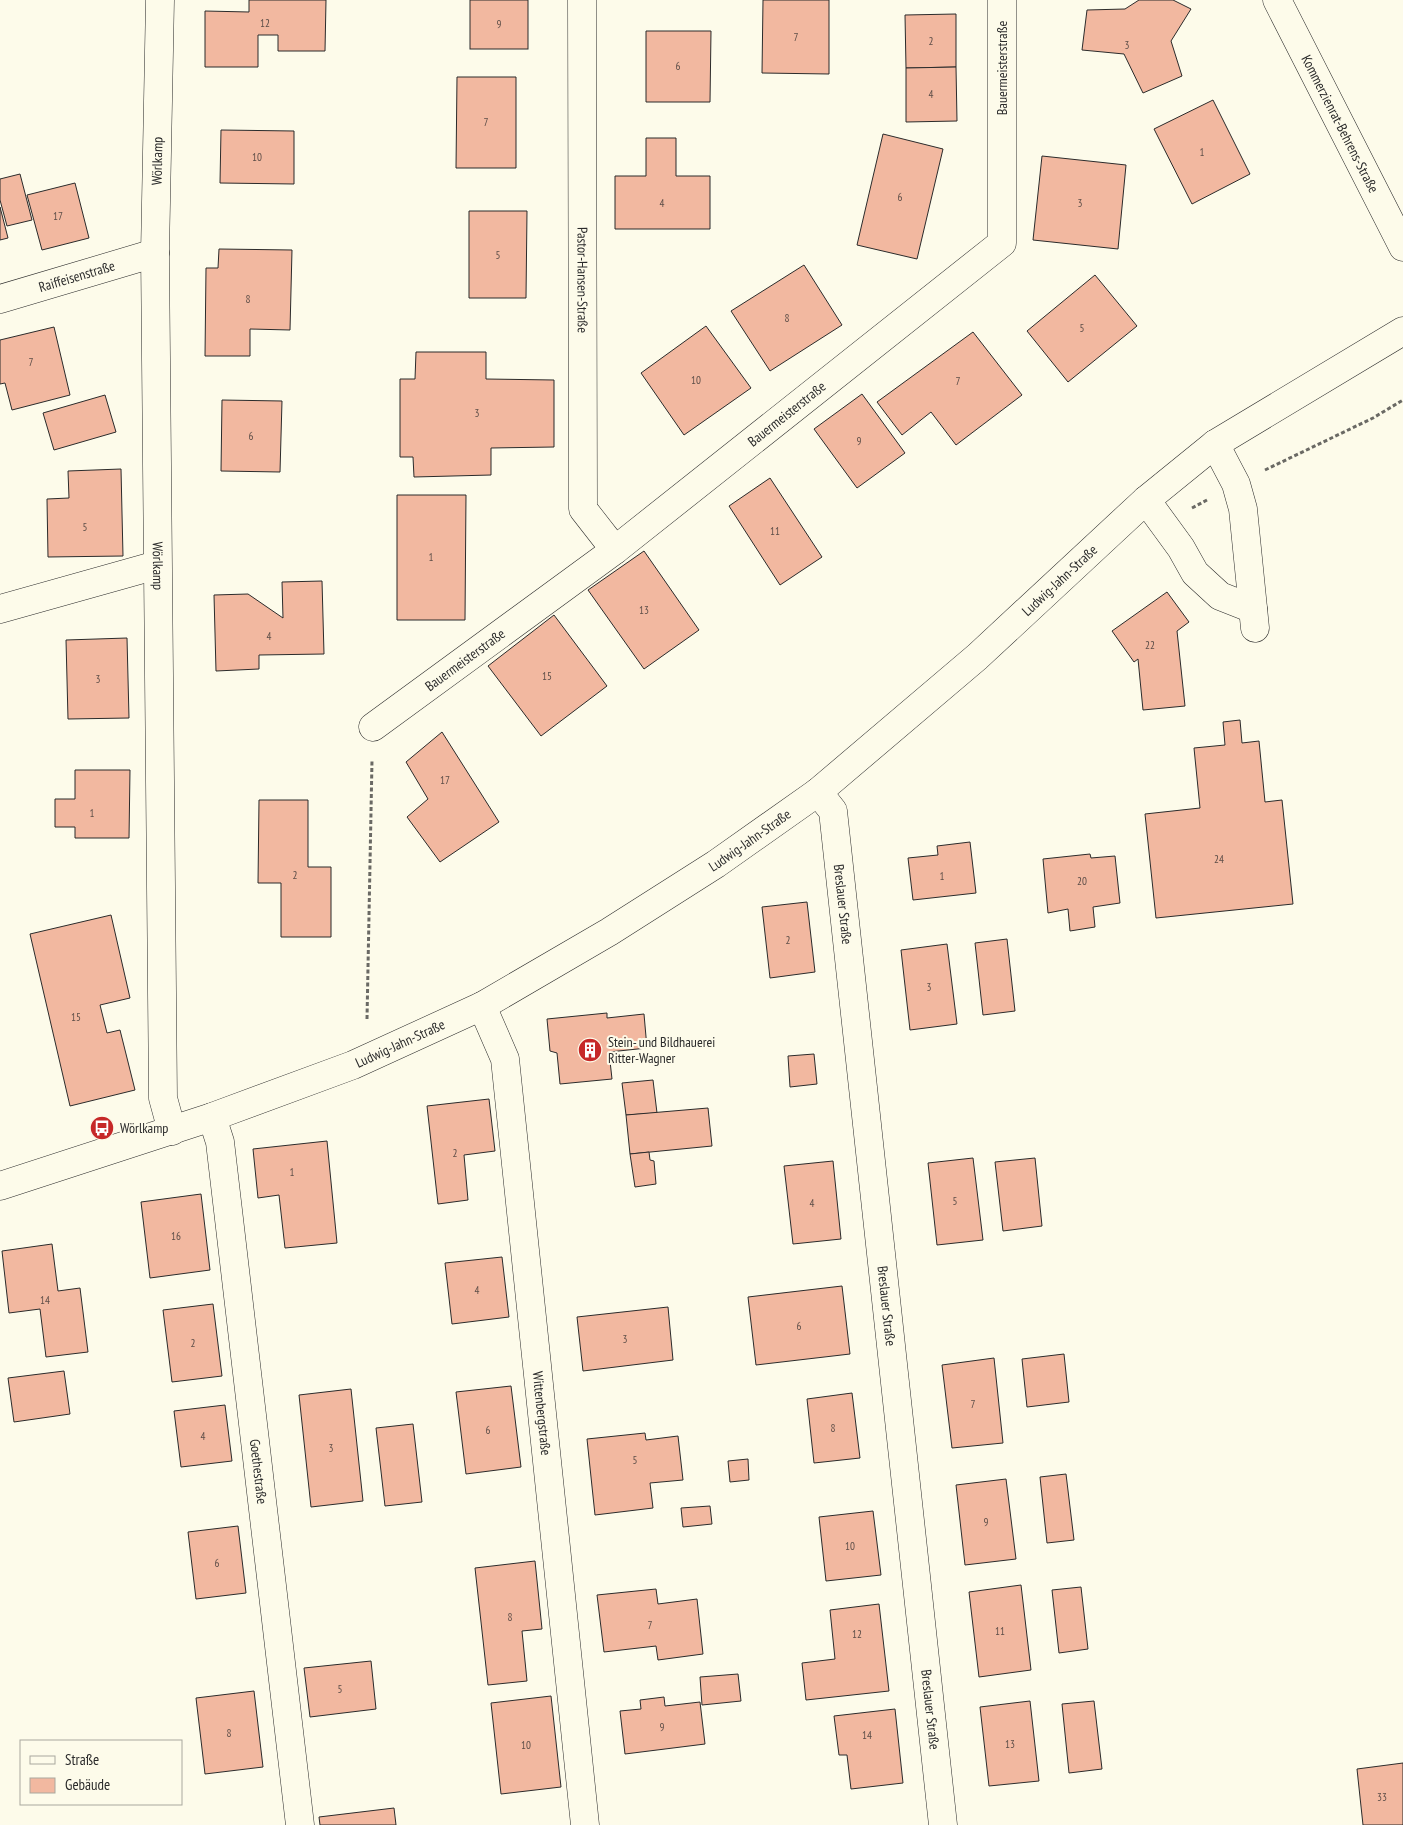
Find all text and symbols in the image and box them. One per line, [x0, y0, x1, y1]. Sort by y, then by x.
house number: 12 [260, 16, 270, 30]
house number: 9 [497, 17, 502, 31]
street label: Bauermeisterstraße [993, 21, 1011, 115]
house number: 7 [794, 30, 799, 44]
house number: 2 [929, 34, 934, 48]
house number: 3 [1125, 38, 1130, 52]
street label: Kommerzienrat-Behrens-Straße [1297, 52, 1383, 196]
house number: 6 [676, 59, 681, 73]
house number: 4 [929, 87, 934, 101]
house number: 7 [484, 115, 489, 129]
street label: Wörlkamp [148, 137, 166, 185]
house number: 1 [1200, 145, 1205, 159]
house number: 10 [252, 150, 262, 164]
house number: 6 [898, 190, 903, 204]
house number: 4 [660, 196, 665, 210]
house number: 3 [1078, 196, 1083, 210]
house number: 17 [53, 209, 63, 223]
street label: Pastor-Hansen-Straße [573, 227, 592, 333]
house number: 5 [496, 248, 501, 262]
street label: Raiffeisenstraße [36, 256, 117, 296]
house number: 8 [246, 292, 251, 306]
house number: 8 [785, 311, 790, 325]
house number: 5 [1080, 321, 1085, 335]
house number: 7 [29, 355, 34, 369]
house number: 10 [691, 373, 701, 387]
house number: 7 [956, 374, 961, 388]
street label: Bauermeisterstraße [744, 377, 830, 450]
house number: 3 [475, 406, 480, 420]
house number: 6 [249, 429, 254, 443]
house number: 9 [857, 434, 862, 448]
house number: 5 [83, 520, 88, 534]
house number: 11 [770, 524, 780, 538]
street label: Ludwig-Jahn-Straße [1018, 541, 1101, 620]
street label: Wörlkamp [149, 542, 167, 590]
house number: 1 [429, 550, 434, 564]
house number: 13 [639, 603, 649, 617]
street label: Bauermeisterstraße [421, 624, 509, 695]
house number: 4 [267, 629, 272, 643]
house number: 22 [1145, 638, 1155, 652]
house number: 15 [542, 669, 552, 683]
house number: 3 [96, 672, 101, 686]
house number: 17 [440, 773, 450, 787]
street label: Ludwig-Jahn-Straße [705, 805, 794, 875]
house number: 1 [90, 806, 95, 820]
house number: 24 [1214, 852, 1224, 866]
street label: Breslauer Straße [830, 863, 856, 945]
house number: 2 [293, 868, 298, 882]
house number: 1 [940, 869, 945, 883]
house number: 20 [1077, 874, 1087, 888]
house number: 2 [786, 933, 791, 947]
house number: 3 [927, 980, 932, 994]
house number: 15 [71, 1010, 81, 1024]
street label: Ludwig-Jahn-Straße [352, 1015, 448, 1072]
place label: Stein- und Bildhauerei Ritter-Wagner [608, 1033, 715, 1067]
building icon: Stein- und Bildhauerei Ritter-Wagner [577, 1037, 603, 1063]
bus stop icon: Wörlkamp [89, 1115, 115, 1141]
place label: Wörlkamp [120, 1119, 168, 1137]
house number: 2 [453, 1146, 458, 1160]
house number: 1 [290, 1165, 295, 1179]
house number: 5 [953, 1194, 958, 1208]
house number: 4 [810, 1196, 815, 1210]
house number: 16 [171, 1229, 181, 1243]
street label: Breslauer Straße [873, 1265, 900, 1347]
house number: 4 [475, 1283, 480, 1297]
house number: 14 [40, 1293, 50, 1307]
house number: 6 [797, 1319, 802, 1333]
house number: 3 [623, 1332, 628, 1346]
house number: 2 [191, 1336, 196, 1350]
street label: Wittenbergstraße [529, 1370, 555, 1456]
house number: 7 [971, 1397, 976, 1411]
house number: 8 [831, 1421, 836, 1435]
house number: 6 [486, 1423, 491, 1437]
house number: 4 [201, 1429, 206, 1443]
street label: Goethestraße [246, 1438, 271, 1505]
house number: 3 [329, 1441, 334, 1455]
house number: 5 [633, 1453, 638, 1467]
house number: 9 [984, 1515, 989, 1529]
house number: 10 [845, 1539, 855, 1553]
house number: 6 [215, 1556, 220, 1570]
house number: 8 [508, 1610, 513, 1624]
house number: 7 [648, 1618, 653, 1632]
house number: 11 [995, 1624, 1005, 1638]
house number: 12 [852, 1627, 862, 1641]
street label: Breslauer Straße [917, 1669, 944, 1751]
house number: 5 [338, 1682, 343, 1696]
house number: 9 [660, 1720, 665, 1734]
house number: 8 [227, 1726, 232, 1740]
house number: 14 [862, 1728, 872, 1742]
house number: 13 [1005, 1737, 1015, 1751]
house number: 10 [521, 1738, 531, 1752]
legend [20, 1740, 182, 1805]
text: Straße [65, 1750, 99, 1769]
text: Gebäude [65, 1775, 110, 1794]
house number: 33 [1377, 1790, 1387, 1804]

